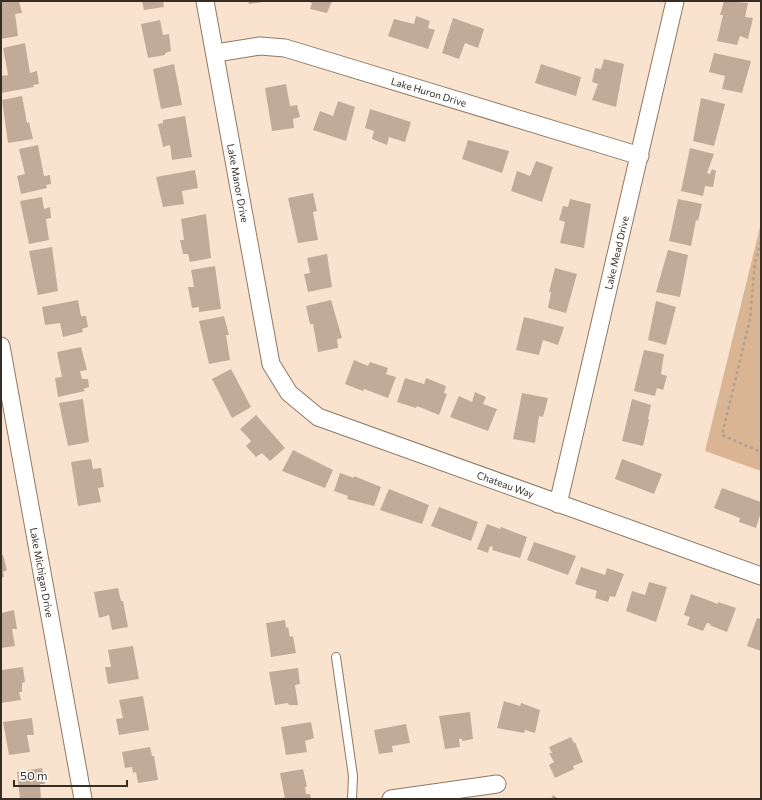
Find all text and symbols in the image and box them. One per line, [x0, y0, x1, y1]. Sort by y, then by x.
street label: Lake Huron Drive [390, 75, 468, 109]
street label: Lake Manor Drive [225, 143, 251, 223]
street label: Lake Mead Drive [602, 215, 631, 291]
street label: Chateau Way [475, 469, 536, 500]
street label: Lake Michigan Drive [28, 526, 56, 618]
scale bar [14, 762, 127, 788]
text: 50 m [20, 768, 48, 782]

